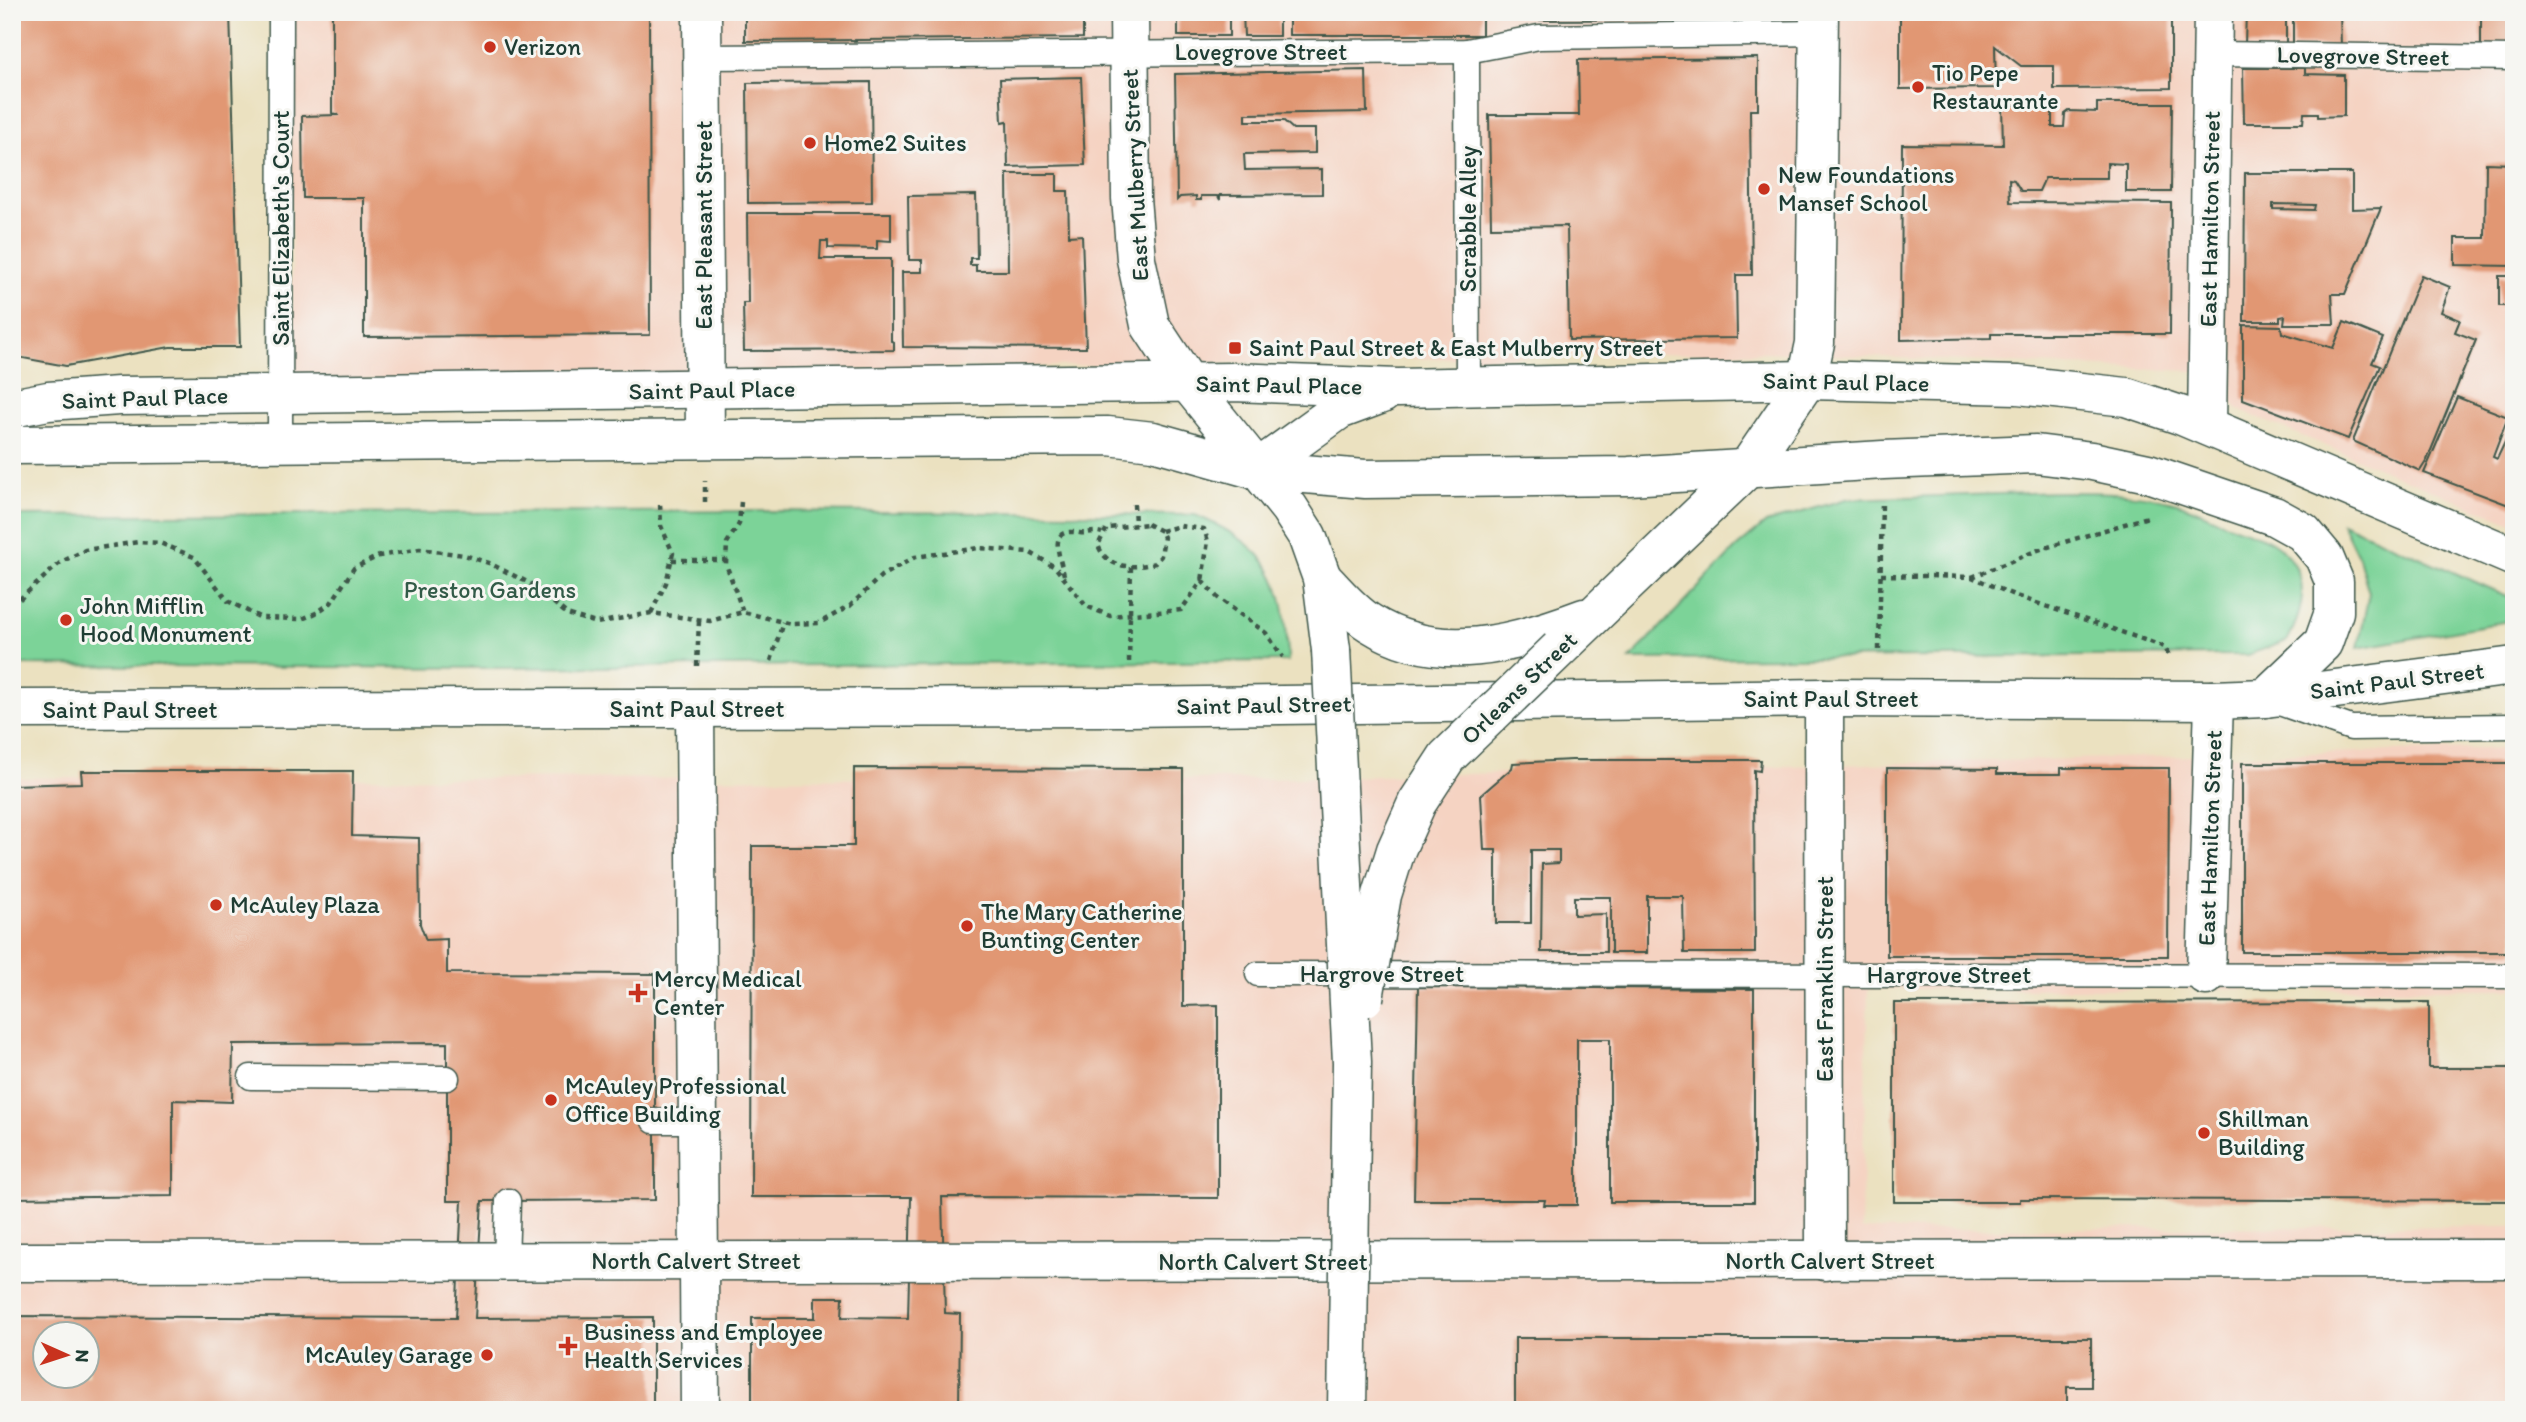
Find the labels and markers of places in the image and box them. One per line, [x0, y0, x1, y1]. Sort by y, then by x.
place label: Verizon [504, 32, 581, 61]
marker: Verizon [482, 39, 498, 55]
place label: Tio Pepe Restaurante [1932, 58, 2059, 115]
marker: Tio Pepe Restaurante [1910, 79, 1926, 95]
place label: Home2 Suites [824, 128, 967, 157]
marker: Home2 Suites [802, 135, 818, 151]
place label: New Foundations Mansef School [1778, 160, 1955, 217]
marker: New Foundations Mansef School [1756, 181, 1772, 197]
place label: Saint Paul Street & East Mulberry Street [1249, 333, 1663, 362]
marker: Saint Paul Street & East Mulberry Street [1227, 340, 1243, 356]
place label: John Mifflin Hood Monument [80, 591, 252, 648]
marker: John Mifflin Hood Monument [58, 612, 74, 628]
place label: McAuley Plaza [230, 890, 380, 919]
marker: McAuley Plaza [208, 897, 224, 913]
place label: The Mary Catherine Bunting Center [981, 897, 1183, 954]
marker: The Mary Catherine Bunting Center [959, 918, 975, 934]
place label: Mercy Medical Center [654, 964, 802, 1021]
marker: Mercy Medical Center [628, 983, 648, 1003]
place label: McAuley Professional Office Building [565, 1071, 787, 1128]
marker: McAuley Professional Office Building [543, 1092, 559, 1108]
place label: Shillman Building [2218, 1104, 2309, 1161]
marker: Shillman Building [2196, 1125, 2212, 1141]
place label: Business and Employee Health Services [584, 1317, 823, 1374]
marker: Business and Employee Health Services [558, 1336, 578, 1356]
place label: McAuley Garage [305, 1340, 473, 1369]
marker: McAuley Garage [479, 1347, 495, 1363]

